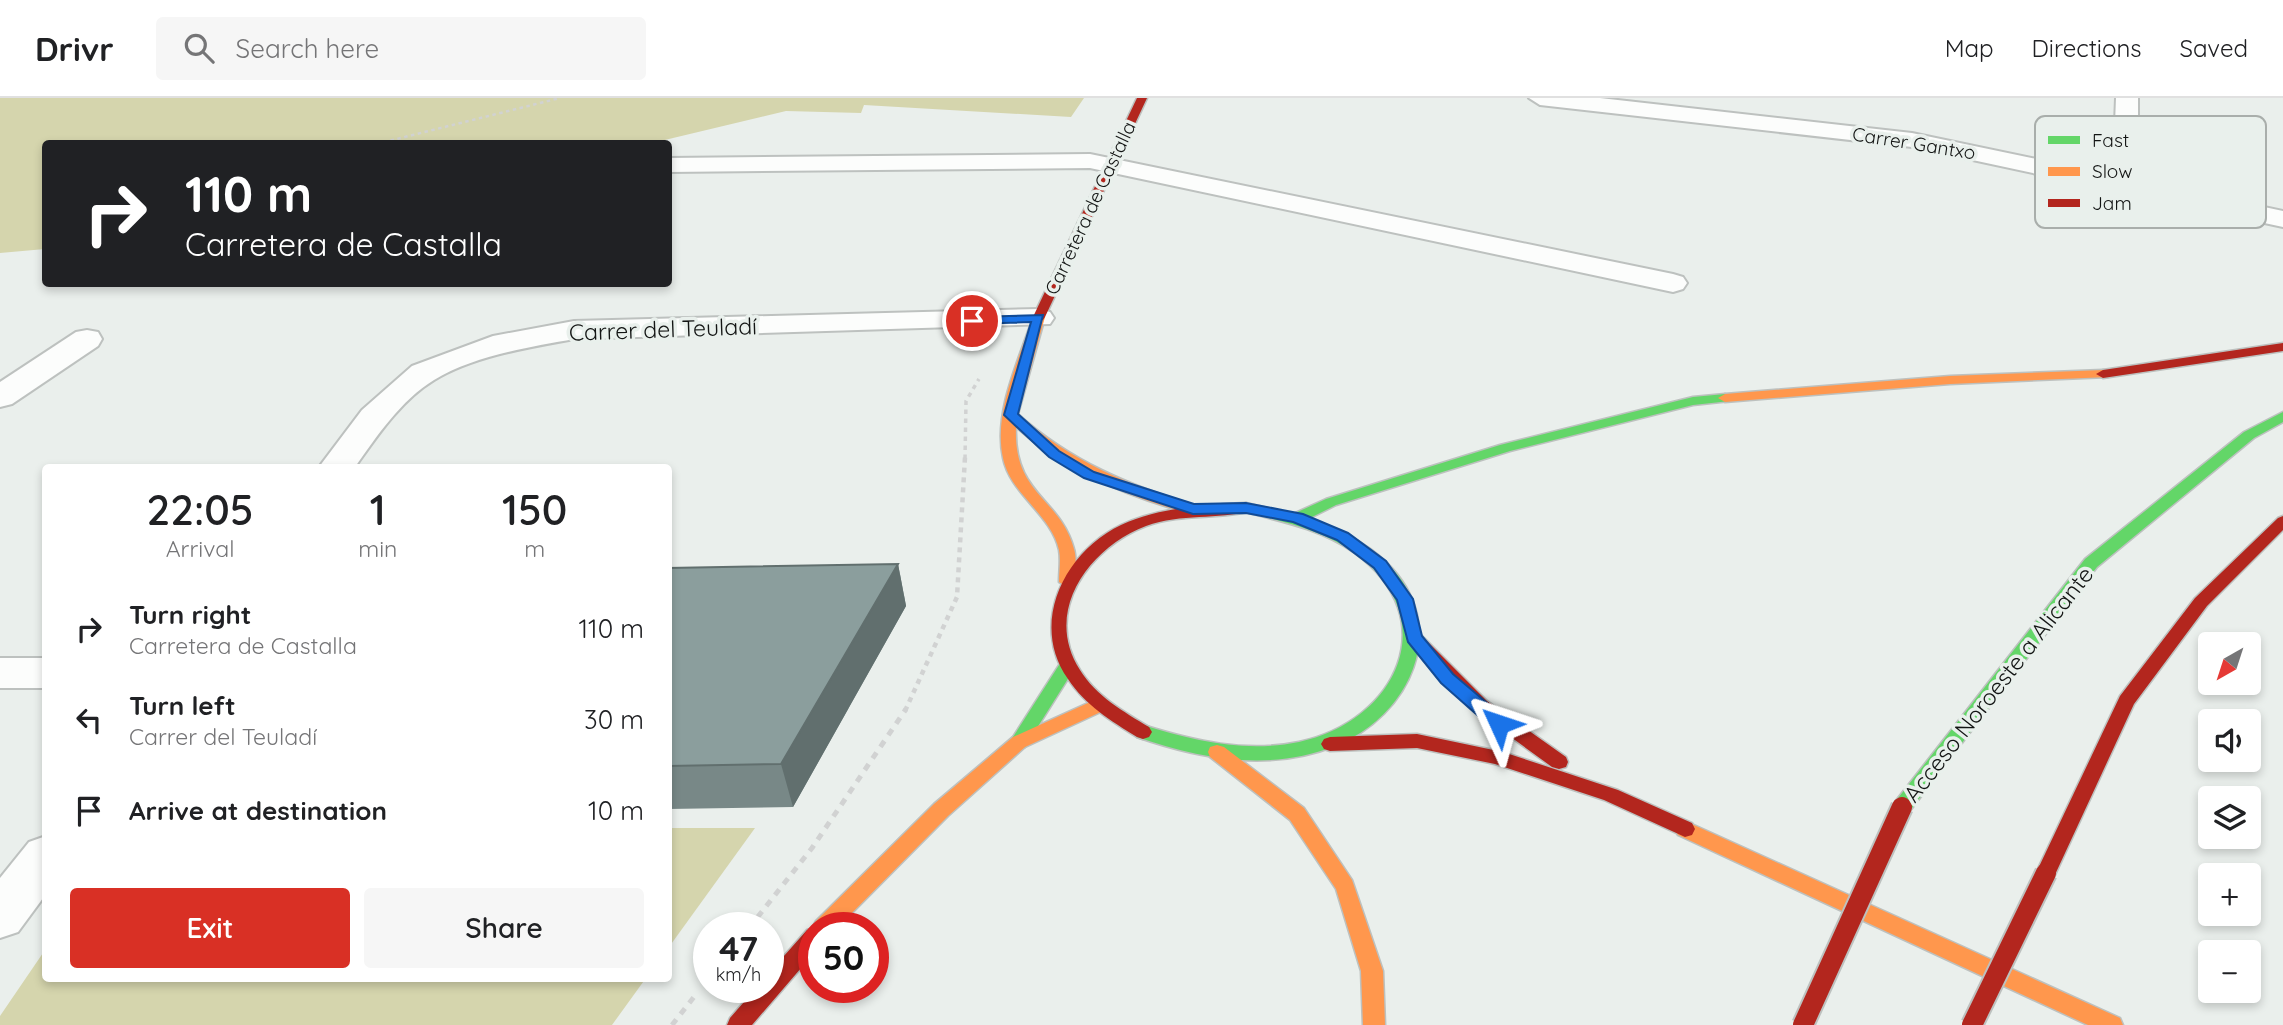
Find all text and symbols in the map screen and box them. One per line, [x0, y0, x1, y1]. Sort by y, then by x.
search box [156, 17, 646, 80]
text: Drivr [35, 28, 114, 69]
icon: search [180, 29, 218, 67]
text: Search here [236, 32, 379, 65]
text: Map [1945, 33, 1994, 63]
text: Directions [2032, 33, 2142, 63]
text: Saved [2180, 33, 2248, 63]
legend [2035, 116, 2266, 228]
street label: Carretera de Castalla [1039, 118, 1141, 298]
street label: Carrer Gantxo [1851, 121, 1977, 165]
text: Fast [2092, 128, 2129, 152]
text: Slow [2092, 159, 2133, 183]
text: 110 m [185, 163, 312, 224]
icon: right [70, 168, 161, 259]
text: Jam [2092, 191, 2132, 215]
text: Carretera de Castalla [185, 224, 502, 264]
pin [942, 291, 1002, 351]
icon: arrive [953, 302, 991, 340]
street label: Carrer del Teuladí [568, 311, 758, 347]
text: 22:05 [147, 483, 254, 536]
text: 1 [370, 483, 386, 536]
text: 150 [502, 483, 567, 536]
text: Arrival [166, 534, 235, 563]
text: min [358, 534, 397, 563]
text: m [524, 534, 545, 563]
street label: Acceso Noroeste a Alicante [1897, 560, 2099, 808]
text: Turn right [129, 598, 251, 631]
icon: right [70, 610, 108, 648]
text: 110 m [578, 612, 644, 645]
text: Carretera de Castalla [129, 631, 357, 660]
north arrow [2198, 632, 2261, 695]
map controls [2198, 632, 2261, 1003]
position arrow [1462, 687, 1536, 761]
text: Turn left [129, 689, 236, 722]
icon: left [70, 701, 108, 739]
text: 30 m [584, 703, 644, 736]
button: sound [2198, 709, 2261, 772]
text: Carrer del Teuladí [129, 722, 317, 751]
button: layers [2198, 786, 2261, 849]
icon: arrive [70, 792, 108, 830]
text: Arrive at destination [129, 794, 387, 827]
text: 10 m [588, 794, 644, 827]
button: + [2198, 863, 2261, 926]
button: Exit [70, 888, 350, 968]
button: Share [364, 888, 644, 968]
speed limit sign: 50 [798, 912, 889, 1003]
text: 47 [719, 926, 758, 970]
button: − [2198, 940, 2261, 1003]
text: km/h [716, 963, 761, 986]

